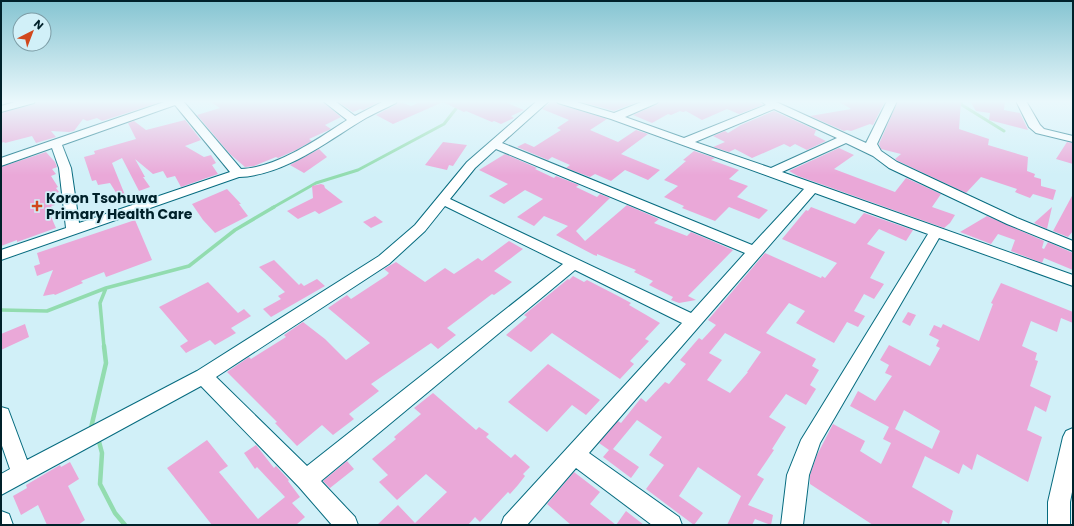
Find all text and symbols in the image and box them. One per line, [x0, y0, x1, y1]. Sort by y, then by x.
north arrow [12, 12, 52, 52]
text: N [30, 16, 47, 33]
place label: Koron Tsohuwa Primary Health Care [46, 188, 193, 224]
marker: Koron Tsohuwa Primary Health Care [31, 200, 43, 212]

